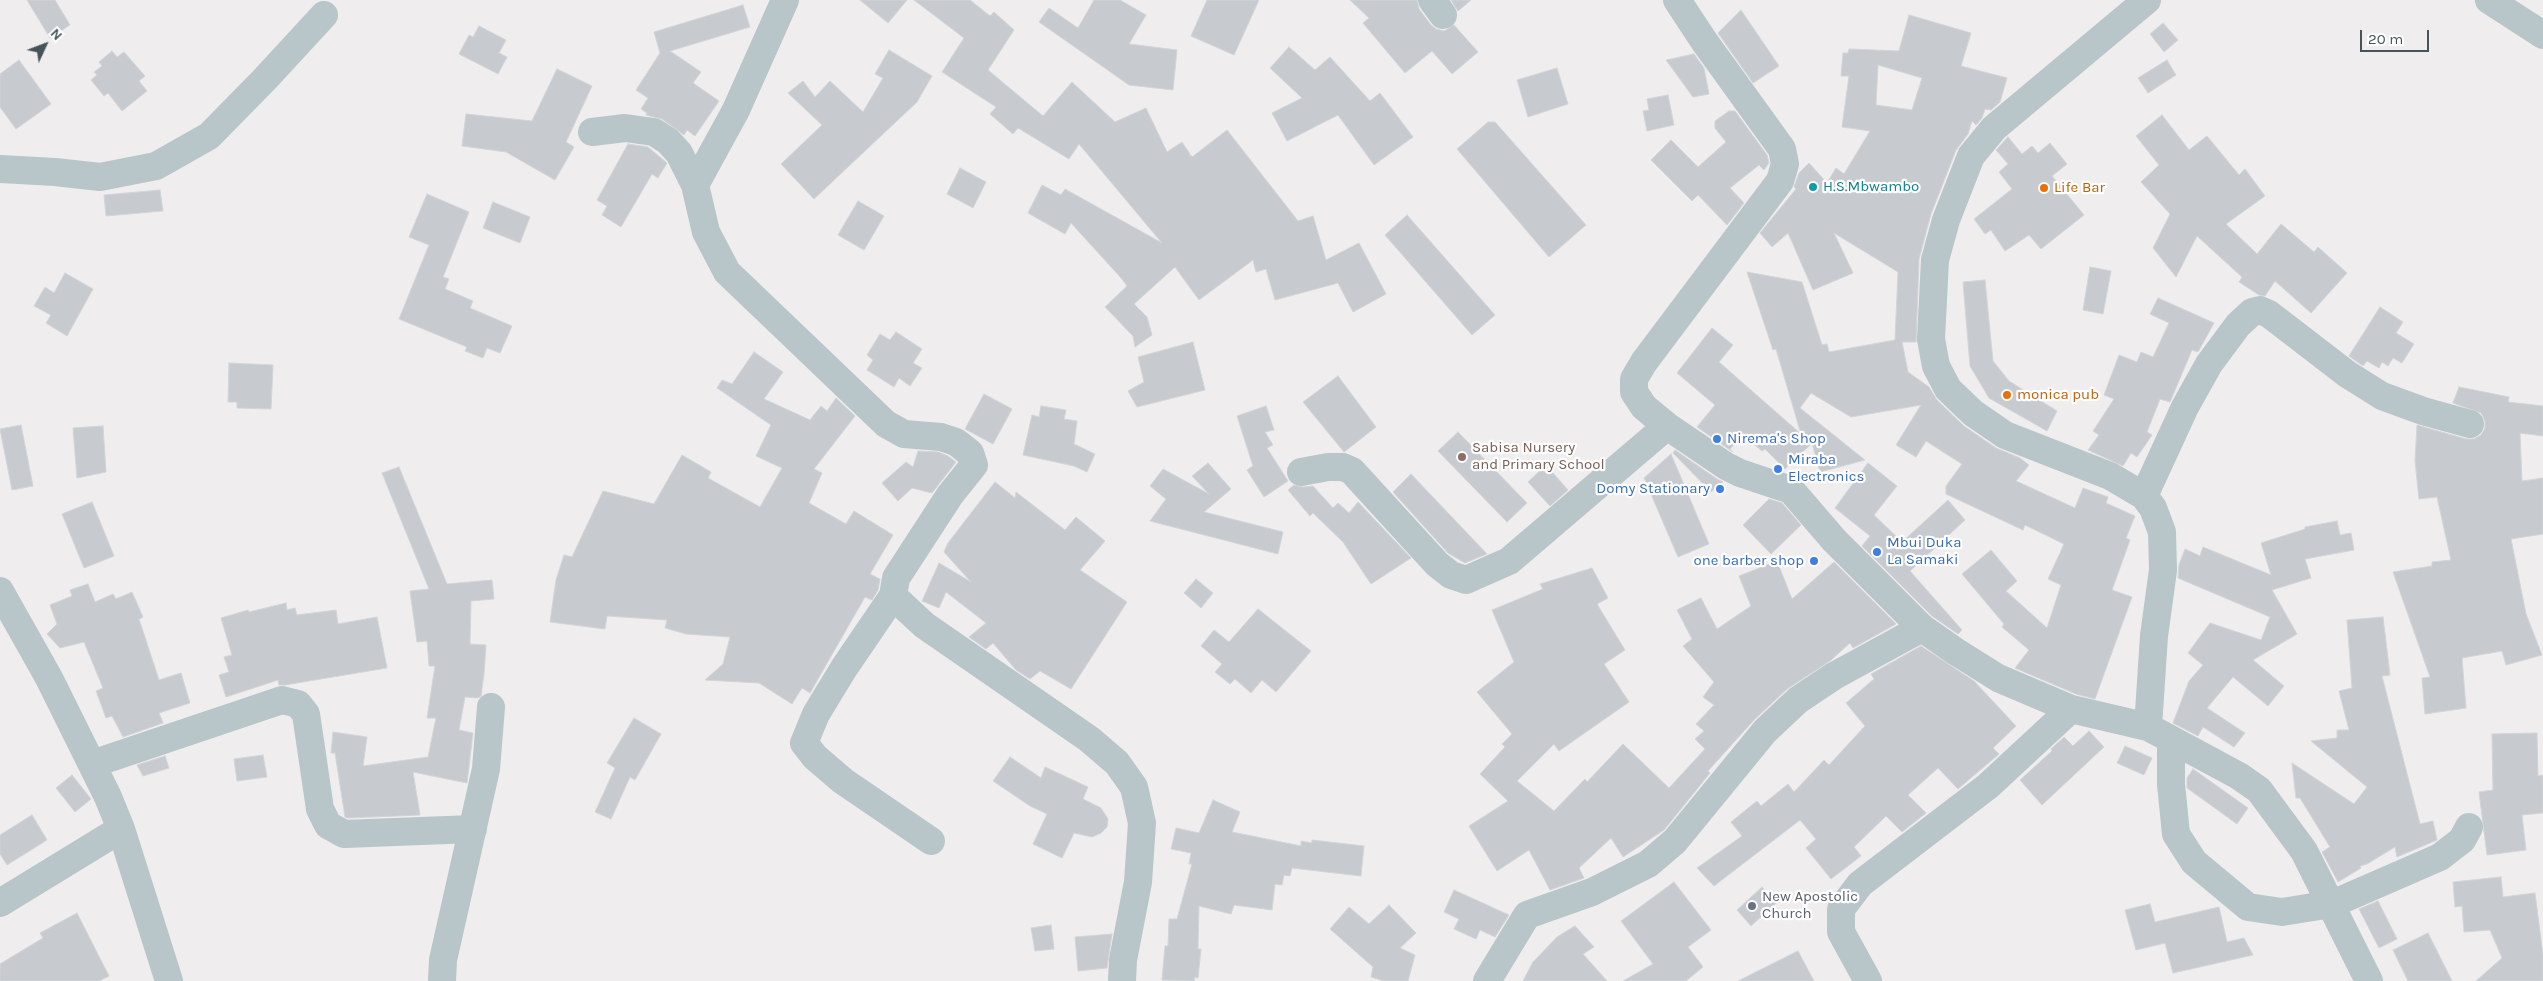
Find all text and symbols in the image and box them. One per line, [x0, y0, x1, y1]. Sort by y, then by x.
north arrow [20, 20, 70, 70]
scale bar [2363, 20, 2432, 52]
text: N [47, 25, 66, 44]
text: 20 m [2368, 30, 2403, 48]
place label: H.S.Mbwambo [1823, 178, 1919, 196]
place label: Life Bar [2054, 179, 2105, 197]
marker: H.S.Mbwambo [1807, 181, 1819, 193]
marker: Life Bar [2038, 182, 2050, 194]
place label: monica pub [2017, 386, 2099, 404]
marker: monica pub [2001, 389, 2013, 401]
place label: Nirema's Shop [1727, 430, 1826, 448]
marker: Nirema's Shop [1711, 433, 1723, 445]
place label: Sabisa Nursery and Primary School [1472, 439, 1605, 474]
marker: Sabisa Nursery and Primary School [1456, 451, 1468, 463]
place label: Miraba Electronics [1788, 451, 1864, 486]
marker: Miraba Electronics [1772, 463, 1784, 475]
place label: Domy Stationary [1596, 480, 1710, 498]
marker: Domy Stationary [1714, 483, 1726, 495]
place label: Mbui Duka La Samaki [1887, 534, 1961, 569]
marker: Mbui Duka La Samaki [1871, 546, 1883, 558]
place label: one barber shop [1693, 552, 1804, 570]
marker: one barber shop [1808, 555, 1820, 567]
place label: New Apostolic Church [1762, 888, 1858, 923]
marker: New Apostolic Church [1746, 900, 1758, 912]

